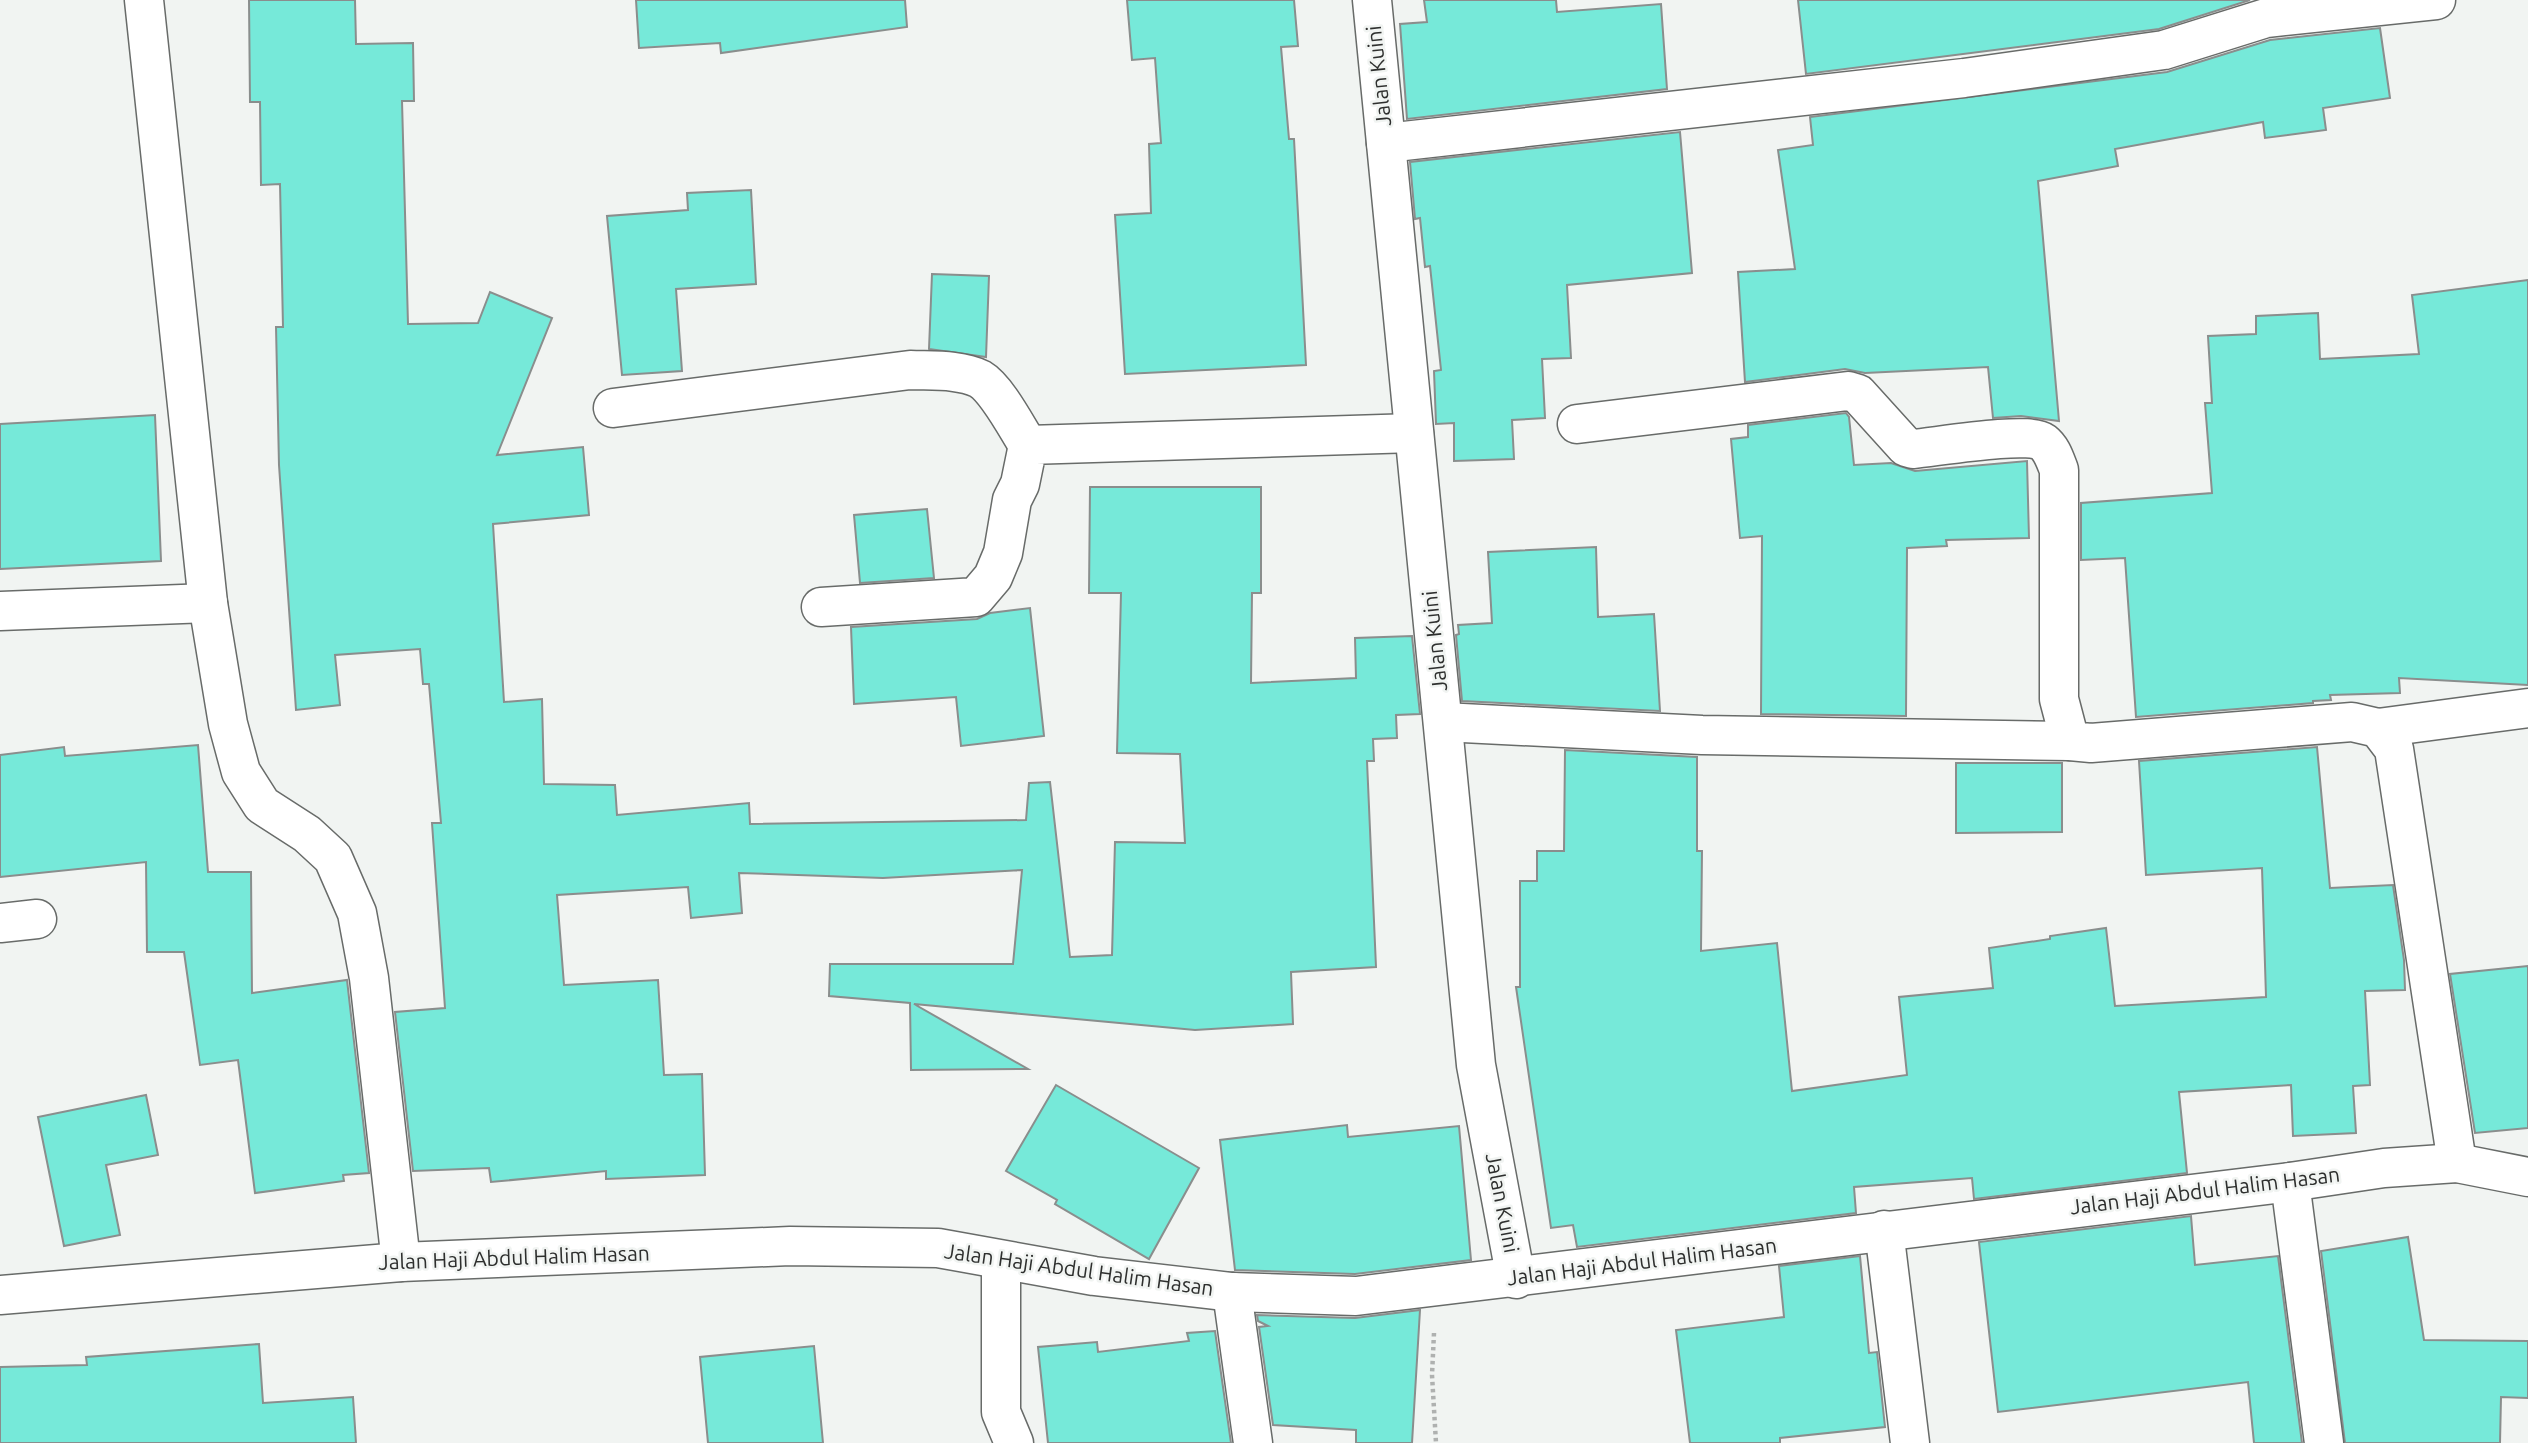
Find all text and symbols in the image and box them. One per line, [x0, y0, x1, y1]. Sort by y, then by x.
street label: Jalan Kuini [1361, 25, 1395, 128]
street label: Jalan Kuini [1417, 590, 1451, 693]
street label: Jalan Kuini [1482, 1151, 1524, 1255]
street label: Jalan Haji Abdul Halim Hasan [2069, 1162, 2341, 1218]
street label: Jalan Haji Abdul Halim Hasan [1506, 1233, 1778, 1289]
street label: Jalan Haji Abdul Halim Hasan [943, 1238, 1215, 1300]
street label: Jalan Haji Abdul Halim Hasan [378, 1240, 650, 1274]

